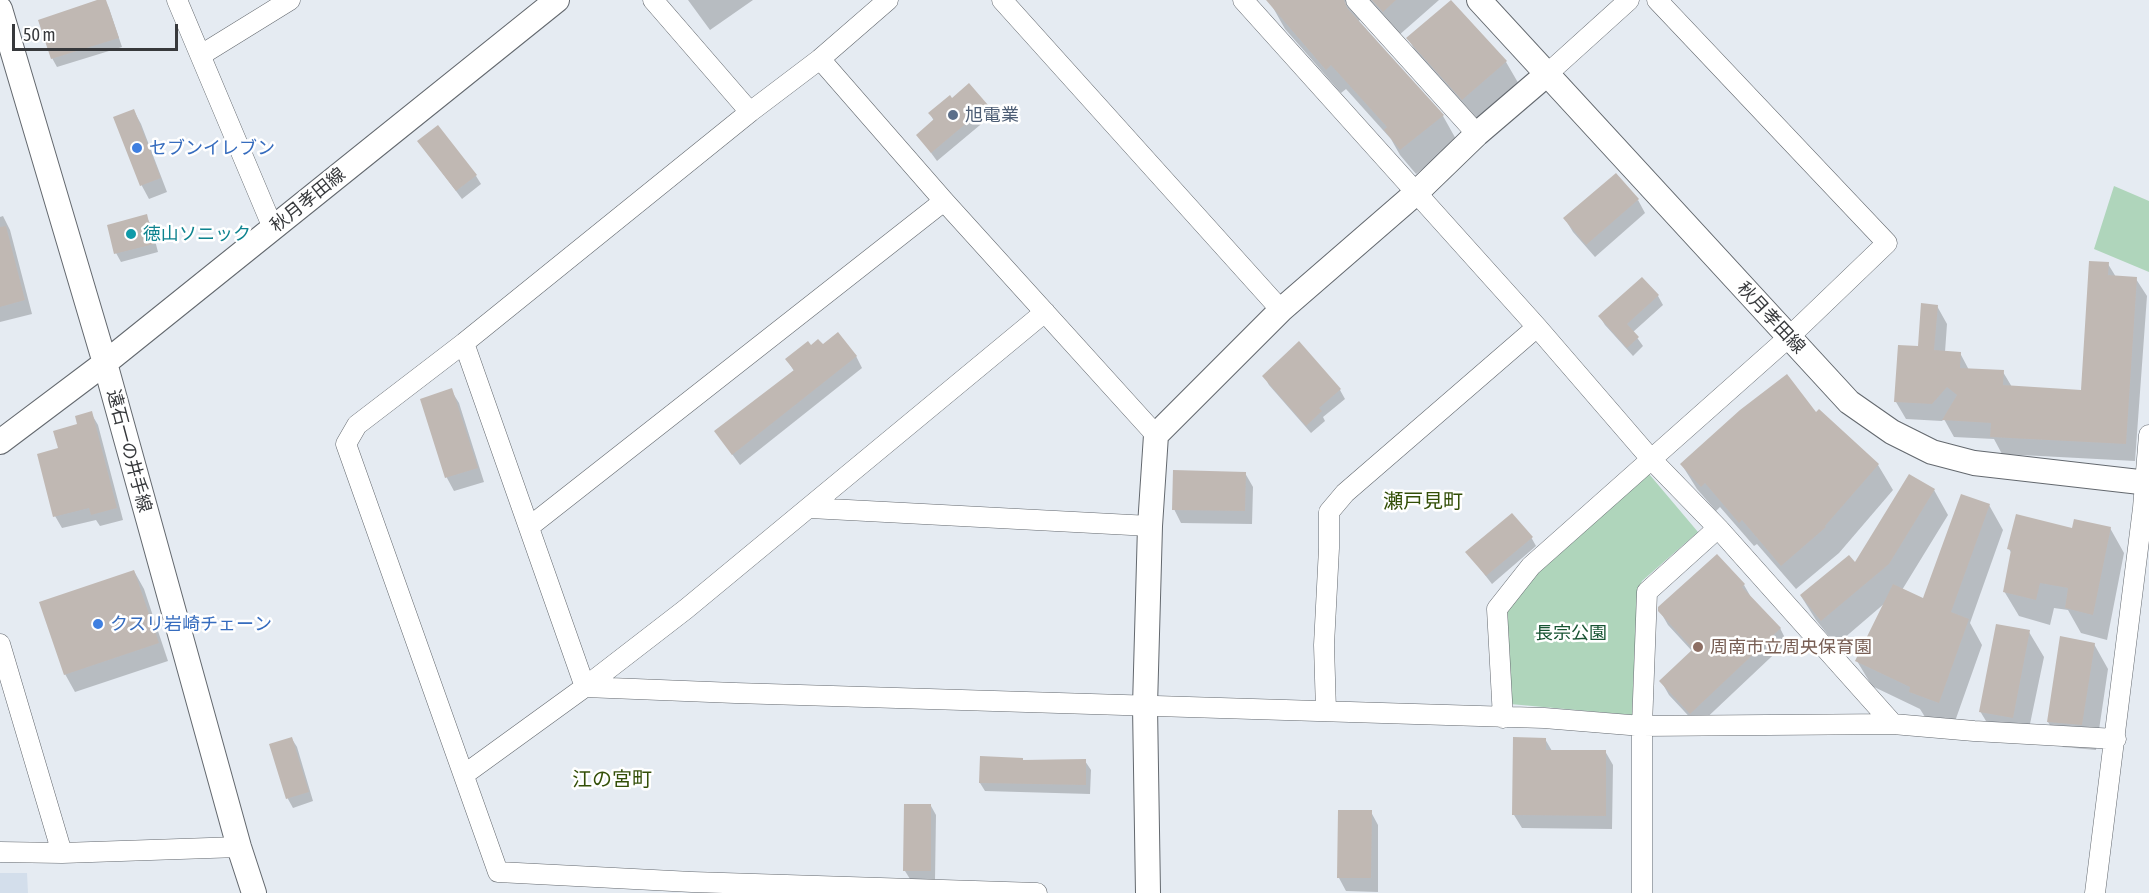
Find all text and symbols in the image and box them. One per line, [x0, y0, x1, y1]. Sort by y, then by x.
scale bar [15, 12, 182, 50]
text: 50 m [23, 24, 55, 45]
place label: 旭電業 [965, 104, 1019, 126]
marker: 旭電業 [946, 108, 960, 122]
place label: セブンイレブン [149, 137, 275, 159]
marker: セブンイレブン [130, 141, 144, 155]
street label: 秋月孝田線 [266, 163, 350, 237]
place label: 徳山ソニック [143, 223, 251, 245]
marker: 徳山ソニック [124, 227, 138, 241]
street label: 秋月孝田線 [1732, 278, 1810, 358]
street label: 遠石一の井手線 [102, 387, 156, 515]
district label: 瀬戸見町 [1383, 490, 1463, 514]
place label: クスリ岩崎チェーン [110, 613, 272, 635]
marker: クスリ岩崎チェーン [91, 617, 105, 631]
park label: 長宗公園 [1535, 622, 1607, 644]
place label: 周南市立周央保育園 [1710, 636, 1872, 658]
marker: 周南市立周央保育園 [1691, 640, 1705, 654]
district label: 江の宮町 [572, 768, 652, 792]

